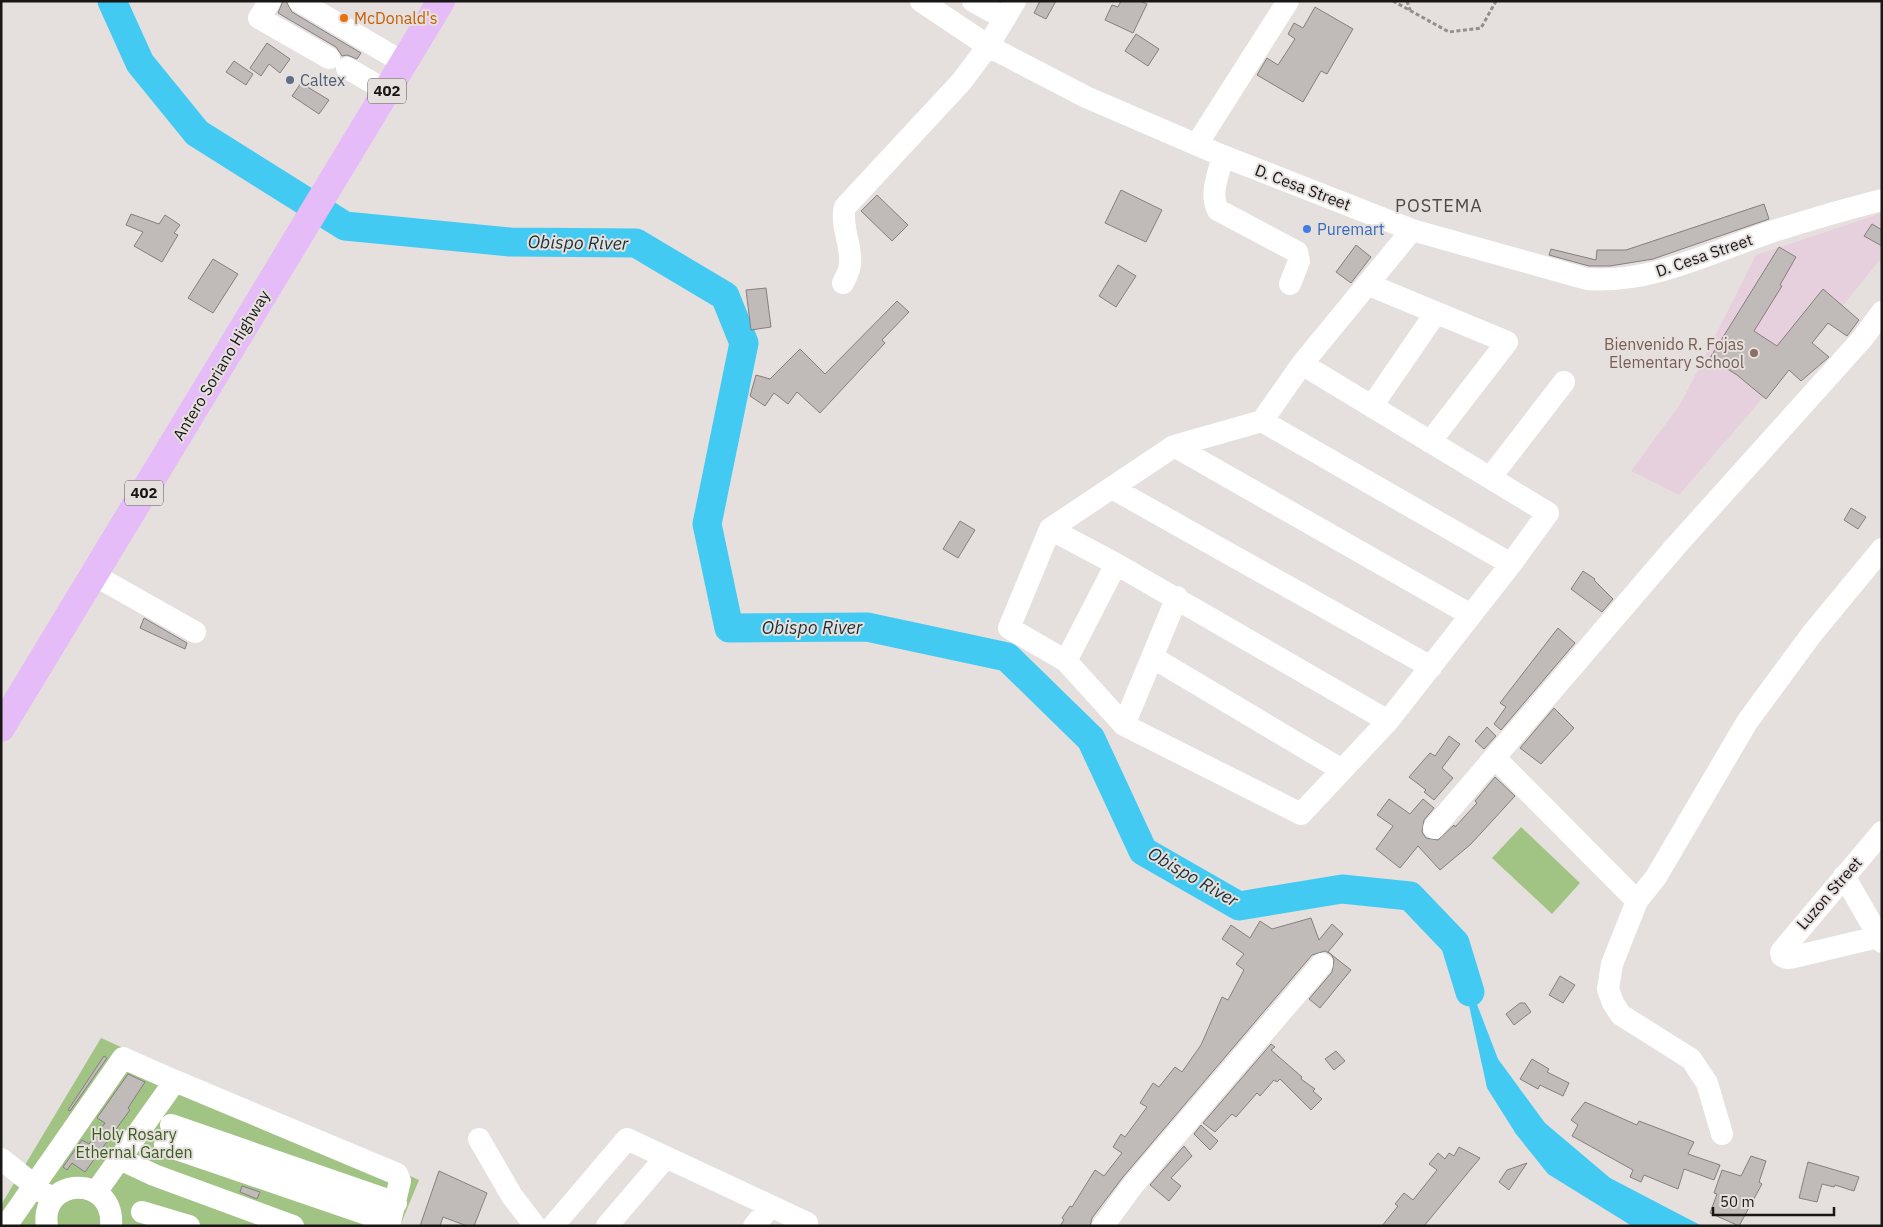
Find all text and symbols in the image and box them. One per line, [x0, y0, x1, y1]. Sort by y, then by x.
place label: McDonald's [354, 8, 438, 28]
marker: McDonald's [338, 12, 350, 24]
place label: Caltex [300, 70, 345, 90]
marker: Caltex [284, 74, 296, 86]
road number: 402 [368, 78, 406, 104]
street label: D. Cesa Street [1252, 160, 1354, 214]
district label: POSTEMA [1395, 194, 1483, 217]
place label: Puremart [1317, 219, 1384, 239]
marker: Puremart [1301, 223, 1313, 235]
street label: D. Cesa Street [1653, 229, 1755, 281]
water label: Obispo River [528, 230, 629, 255]
street label: Antero Soriano Highway [168, 286, 274, 444]
place label: Bienvenido R. Fojas Elementary School [1604, 334, 1744, 372]
marker: Bienvenido R. Fojas Elementary School [1748, 347, 1760, 359]
road number: 402 [125, 480, 163, 506]
water label: Obispo River [762, 616, 863, 639]
water label: Obispo River [1144, 841, 1243, 912]
street label: Luzon Street [1792, 853, 1866, 933]
park label: Holy Rosary Ethernal Garden [75, 1124, 193, 1162]
scale bar [1713, 1184, 1834, 1216]
text: 50 m [1720, 1192, 1755, 1211]

